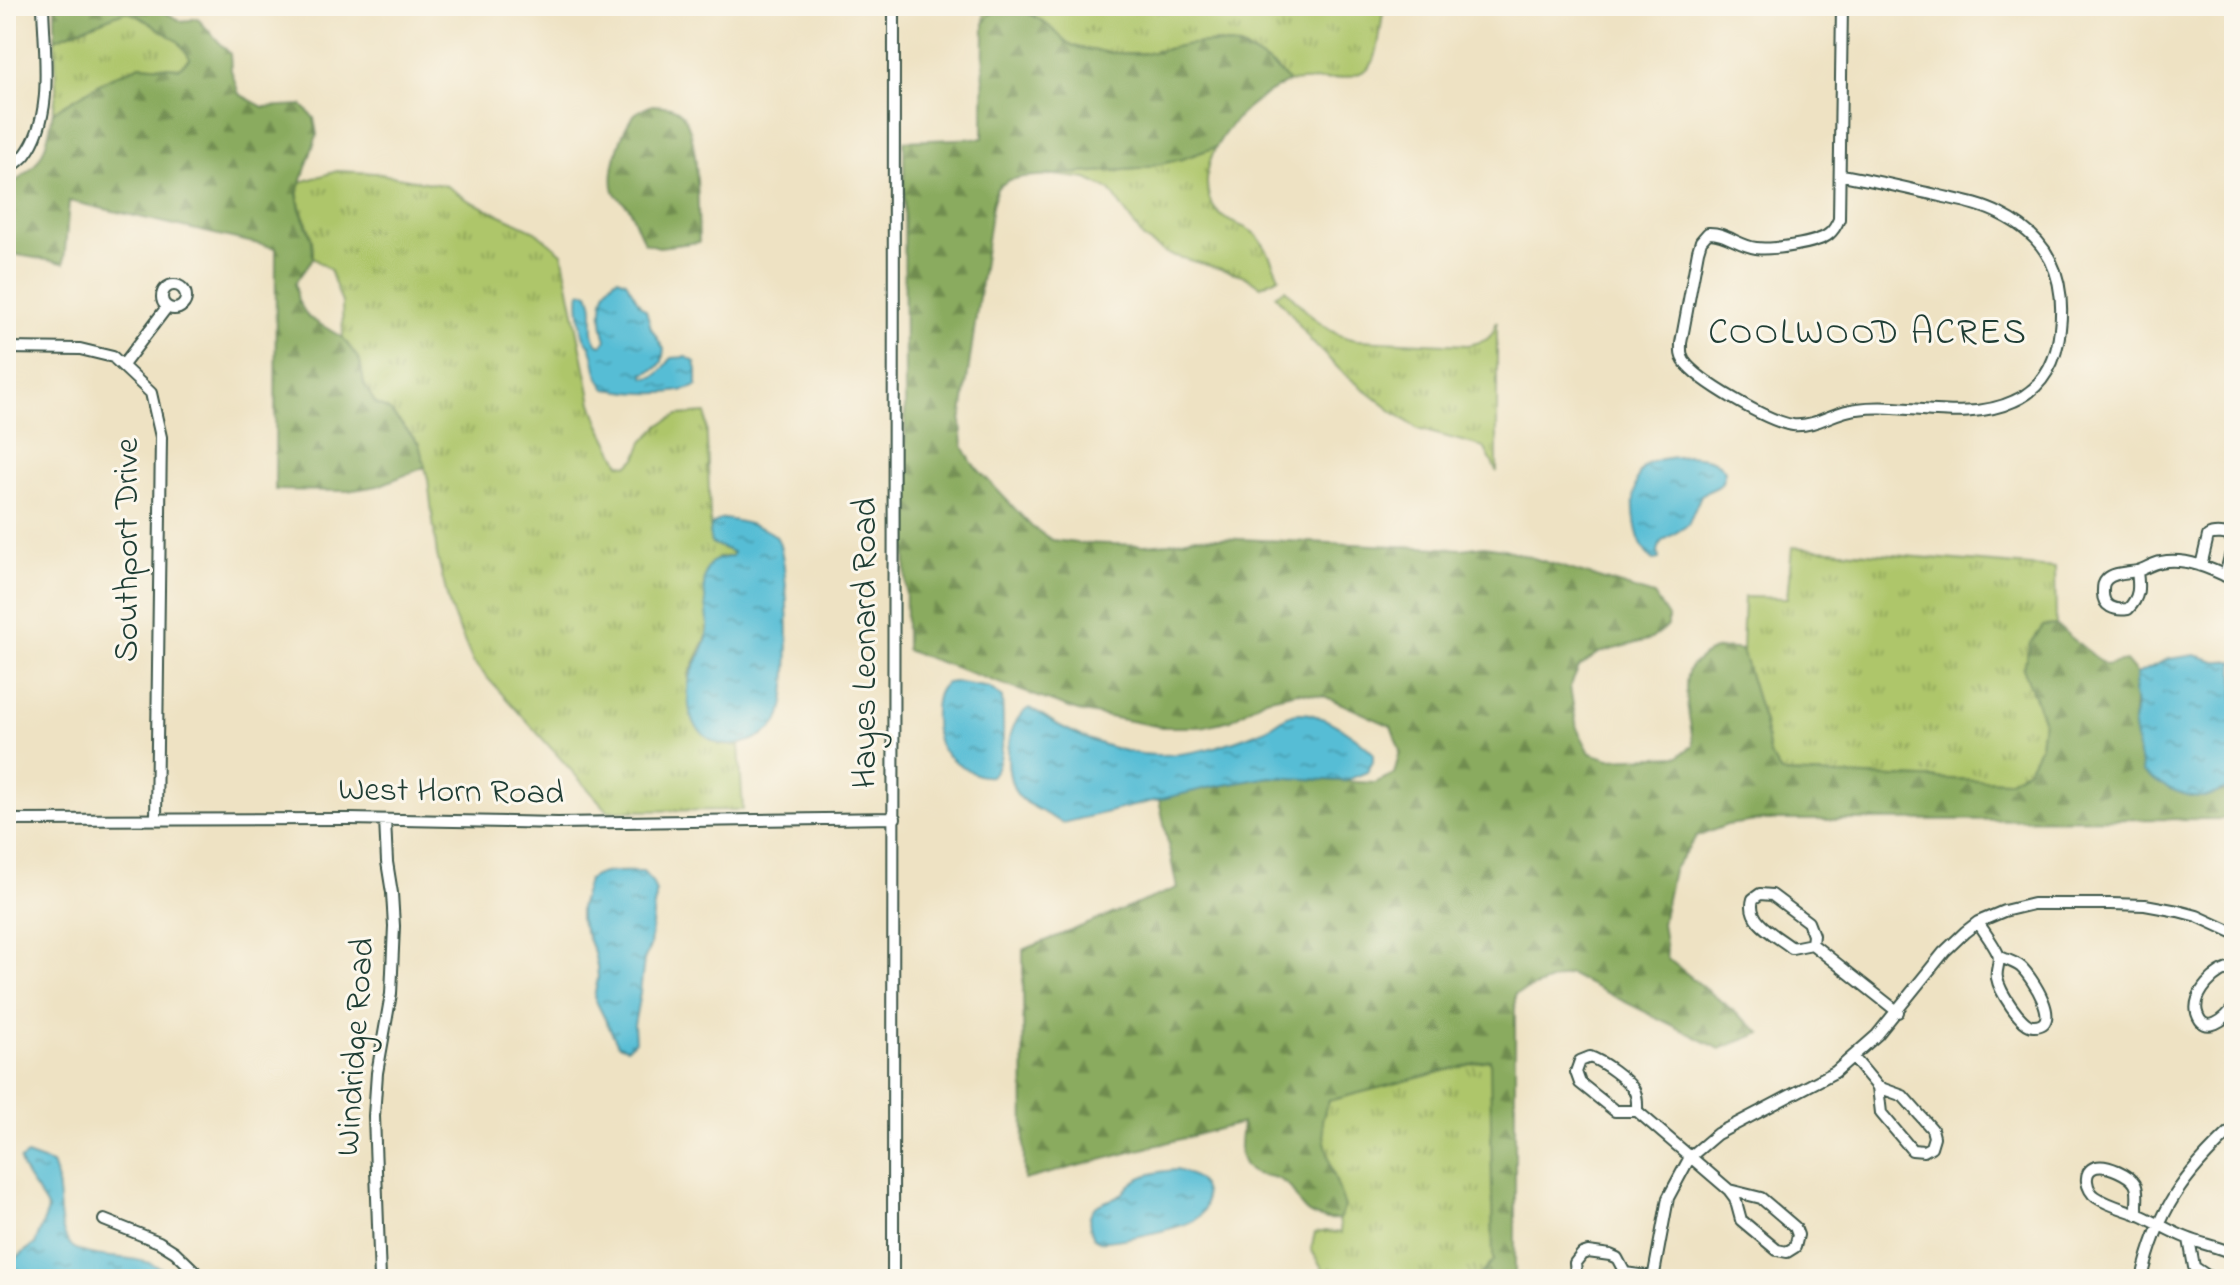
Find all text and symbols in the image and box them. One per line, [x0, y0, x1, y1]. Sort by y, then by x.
district label: COOLWOOD ACRES [1708, 308, 2028, 361]
street label: Southport Drive [104, 437, 154, 662]
street label: Hayes Leonard Road [842, 498, 892, 788]
street label: West Horn Road [338, 766, 564, 820]
street label: Windridge Road [324, 936, 390, 1158]

